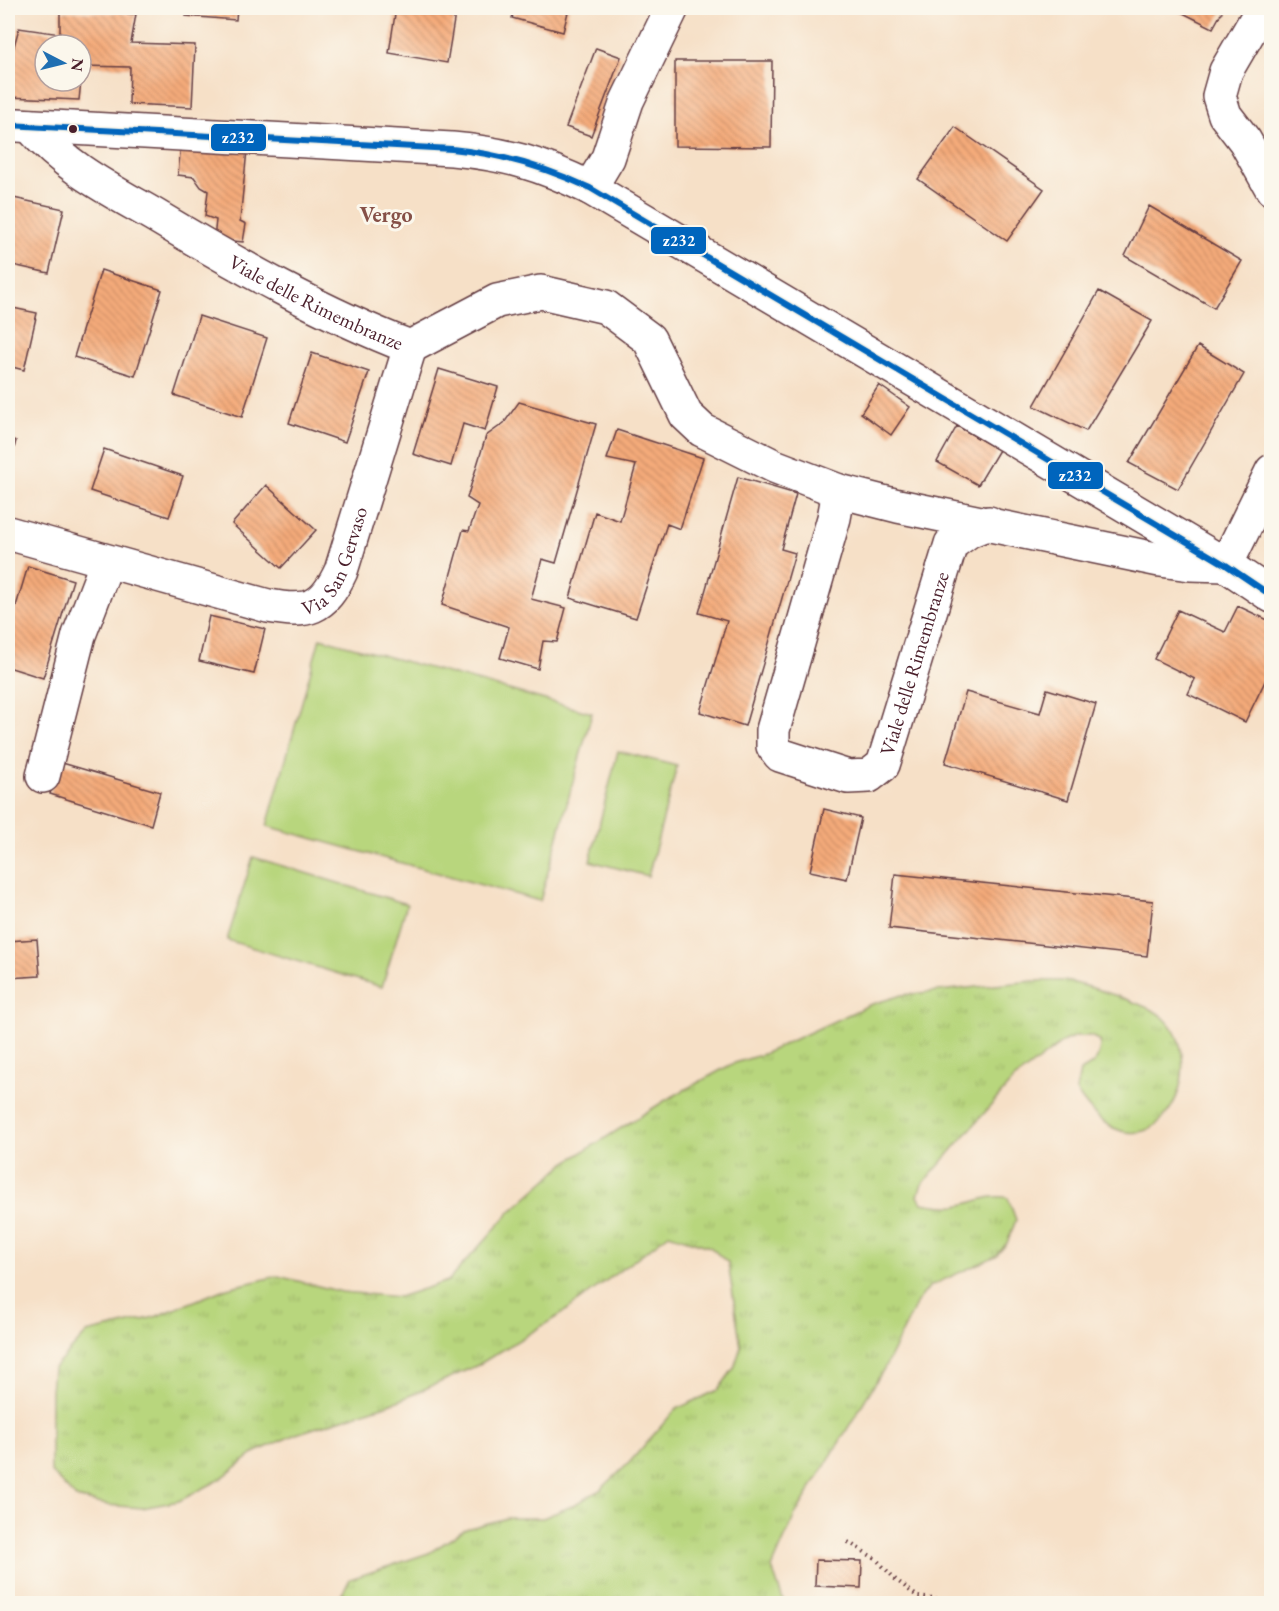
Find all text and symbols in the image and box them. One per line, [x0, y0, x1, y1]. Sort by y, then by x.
north arrow [33, 33, 93, 93]
text: N [66, 57, 89, 73]
unlabelled marker [67, 123, 79, 135]
line badge: z232 [210, 123, 267, 152]
text: z232 [222, 127, 255, 148]
district label: Vergo [359, 200, 413, 229]
line badge: z232 [650, 226, 707, 255]
text: z232 [663, 230, 696, 251]
street label: Viale delle Rimembranze [224, 249, 407, 356]
line badge: z232 [1047, 461, 1104, 490]
text: z232 [1059, 465, 1092, 486]
street label: Via San Gervaso [299, 503, 373, 622]
street label: Viale delle Rimembranze [874, 568, 955, 759]

